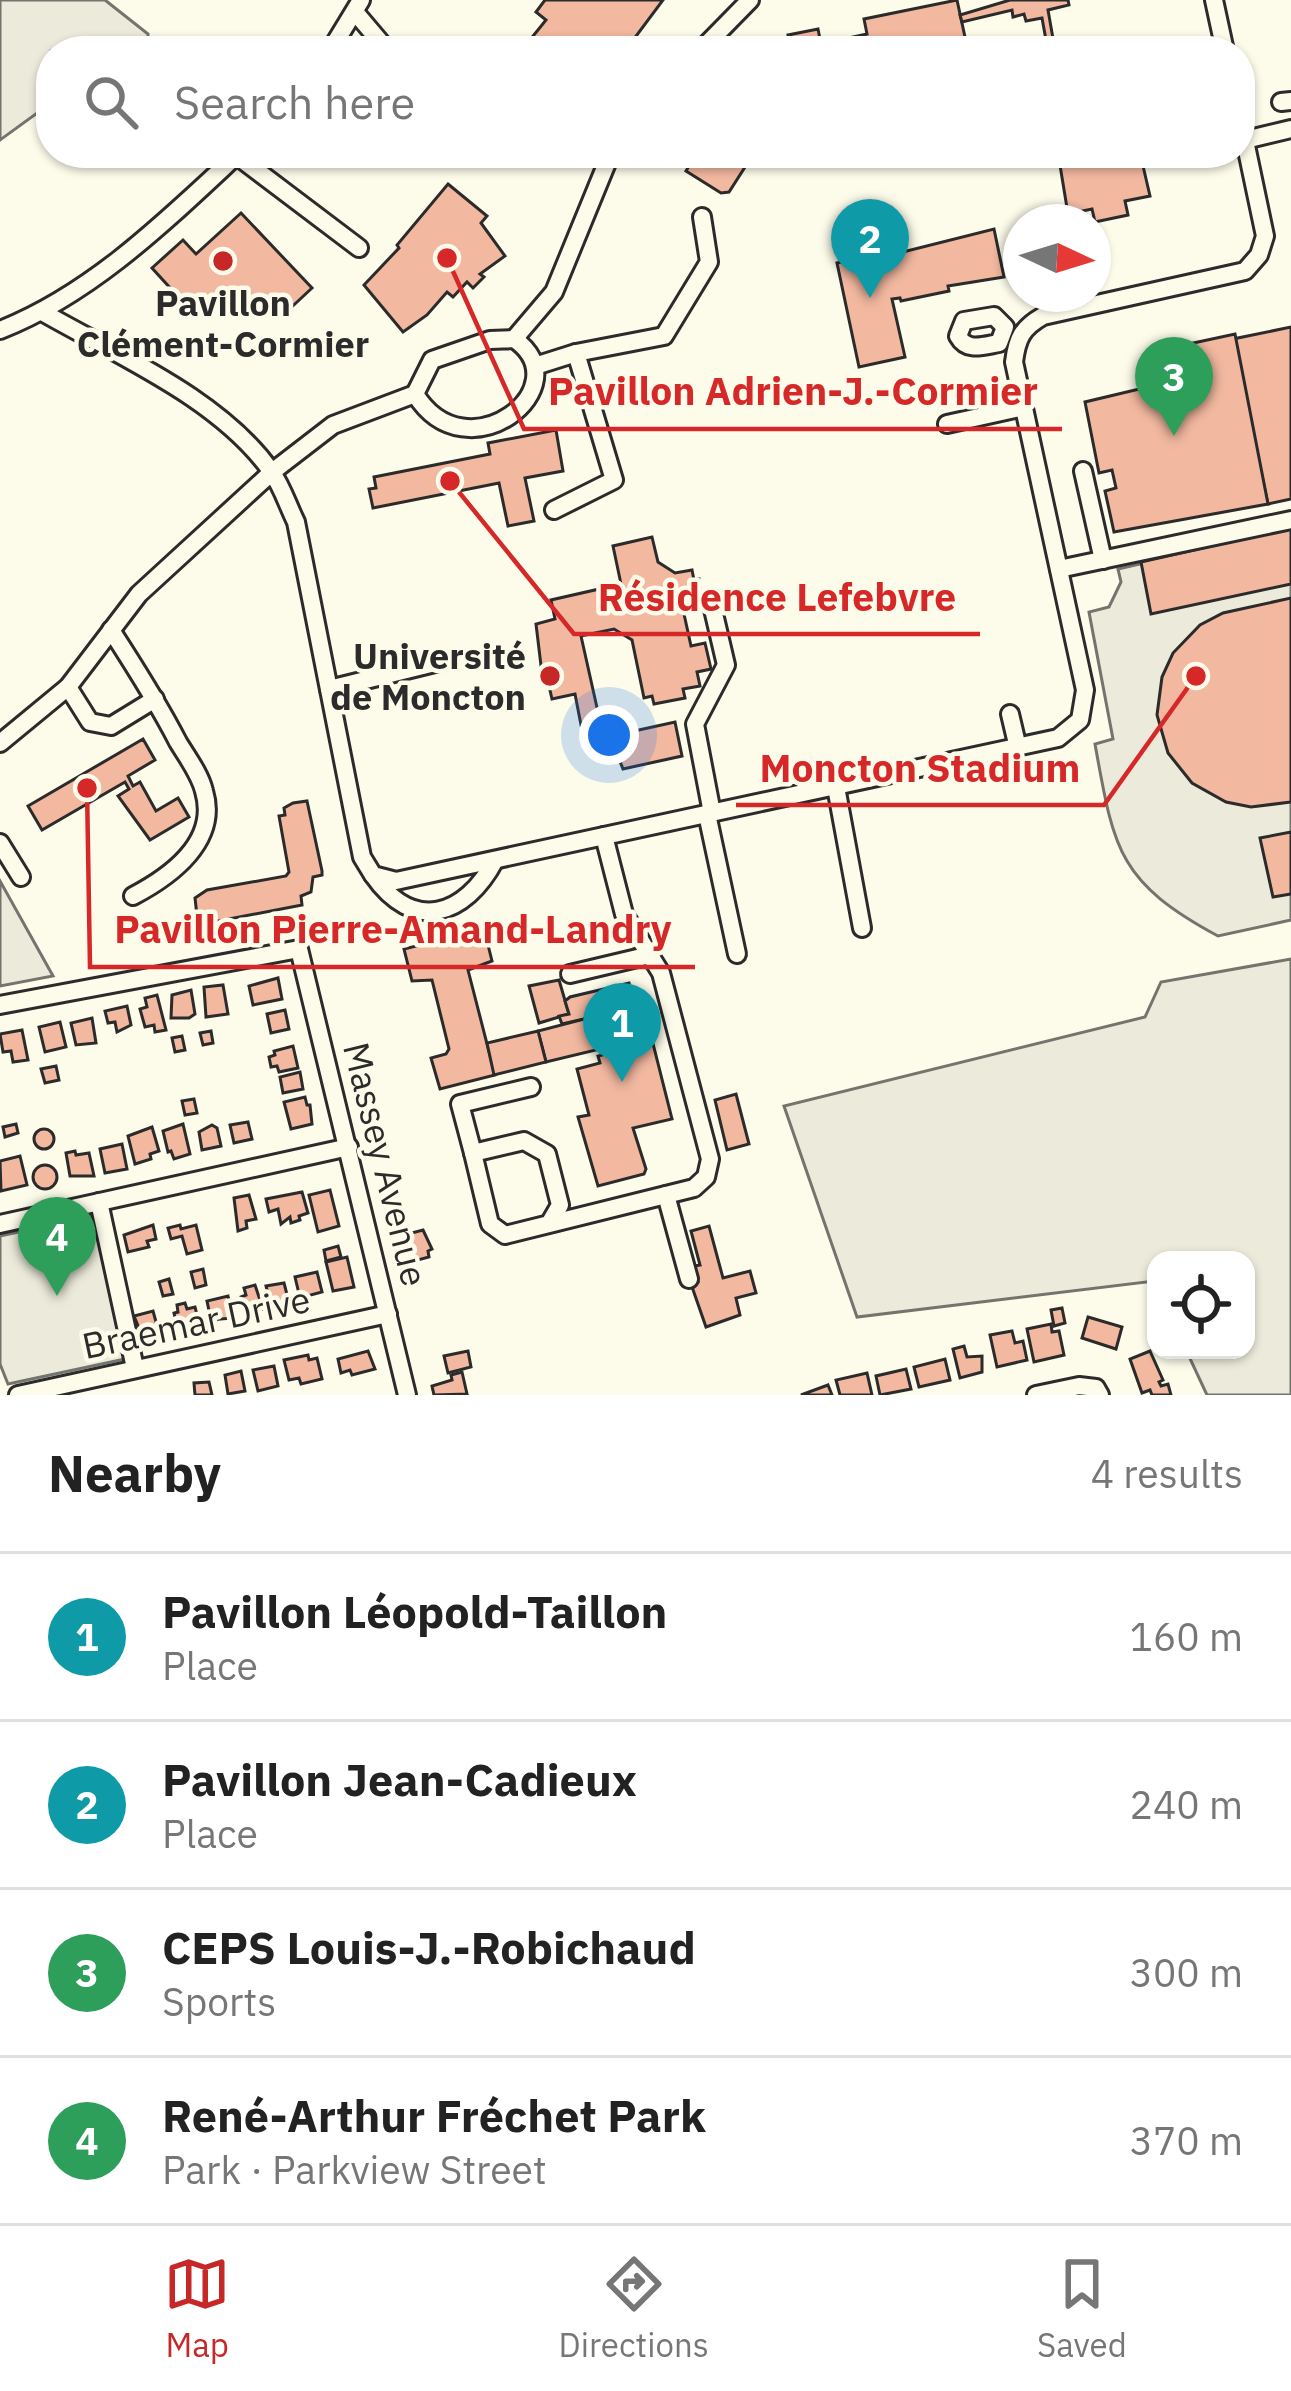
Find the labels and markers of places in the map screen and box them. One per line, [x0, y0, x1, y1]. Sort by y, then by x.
pin: 2 [831, 199, 909, 298]
marker: Pavillon Clément-Cormier [210, 248, 236, 274]
place label: Pavillon Clément-Cormier [77, 279, 369, 367]
pin: 3 [1135, 337, 1213, 436]
callout: Pavillon Adrien-J.-Cormier [524, 354, 1062, 429]
callout: Résidence Lefebvre [574, 559, 980, 634]
place label: Université de Moncton [330, 632, 526, 720]
marker: Université de Moncton [537, 663, 563, 689]
callout: Moncton Stadium [736, 730, 1104, 805]
callout: Pavillon Pierre-Amand-Landry [90, 892, 695, 967]
pin: 1 [583, 983, 661, 1082]
pin: 4 [18, 1197, 96, 1296]

